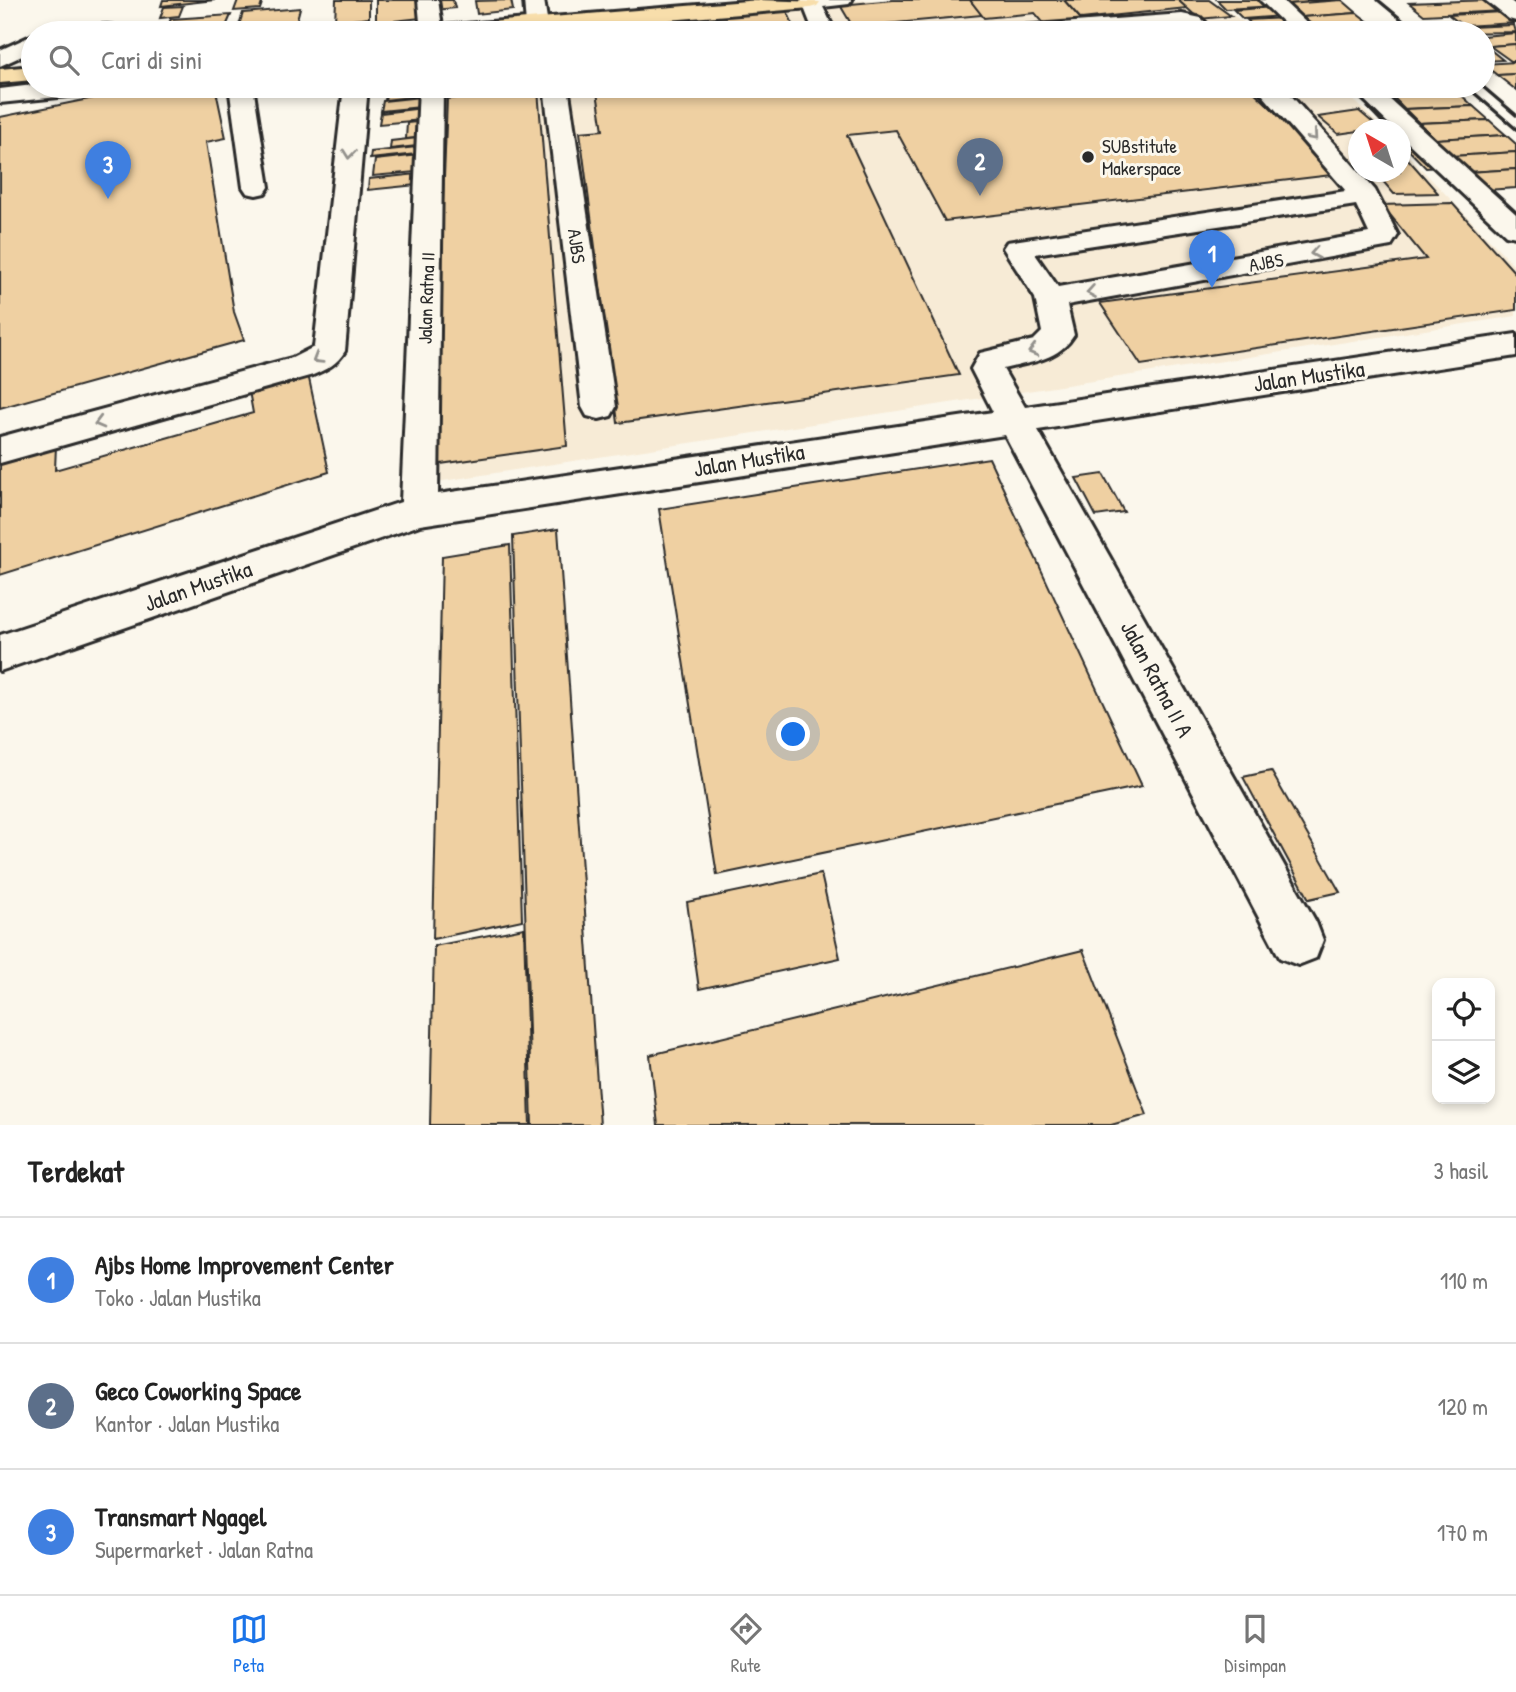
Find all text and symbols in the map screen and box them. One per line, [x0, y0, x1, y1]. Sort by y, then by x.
search box [21, 21, 1495, 98]
icon: search [45, 41, 83, 79]
text: Cari di sini [101, 42, 203, 77]
north arrow [1348, 119, 1411, 182]
one-way arrow [1305, 127, 1317, 140]
place label: SUBstitute Makerspace [1102, 133, 1182, 181]
pin: 2 [957, 138, 1003, 196]
pin: 3 [85, 141, 131, 199]
one-way arrow [341, 148, 356, 159]
marker: SUBstitute Makerspace [1080, 149, 1096, 165]
street label: AJBS [562, 227, 592, 265]
pin: 1 [1189, 230, 1235, 288]
one-way arrow [1309, 245, 1321, 260]
street label: AJBS [1247, 246, 1286, 278]
street label: Jalan Ratna II [411, 252, 441, 344]
one-way arrow [1085, 284, 1096, 299]
one-way arrow [1028, 343, 1040, 357]
one-way arrow [312, 351, 325, 364]
street label: Jalan Mustika [1251, 352, 1366, 399]
one-way arrow [94, 415, 106, 429]
street label: Jalan Mustika [691, 435, 807, 484]
street label: Jalan Mustika [140, 553, 256, 618]
street label: Jalan Ratna II A [1114, 615, 1201, 742]
your location [776, 717, 810, 751]
map controls [1432, 978, 1495, 1104]
button: locate [1432, 978, 1495, 1041]
button: layers [1432, 1041, 1495, 1104]
text: Terdekat [28, 1151, 124, 1191]
text: 3 hasil [1434, 1155, 1488, 1186]
text: Ajbs Home Improvement Center [95, 1247, 394, 1282]
text: 1 [47, 1265, 55, 1296]
text: 110 m [1440, 1265, 1488, 1296]
text: Toko · Jalan Mustika [95, 1282, 261, 1313]
text: Geco Coworking Space [95, 1373, 301, 1408]
text: 2 [46, 1391, 56, 1422]
text: 120 m [1438, 1391, 1488, 1422]
text: Kantor · Jalan Mustika [95, 1408, 279, 1439]
text: Transmart Ngagel [95, 1499, 266, 1534]
text: 3 [46, 1517, 56, 1548]
text: 170 m [1437, 1517, 1488, 1548]
text: Supermarket · Jalan Ratna [95, 1534, 313, 1565]
tab: Peta [230, 1610, 268, 1678]
tab: Rute [727, 1610, 765, 1678]
tab: Disimpan [1224, 1610, 1286, 1678]

